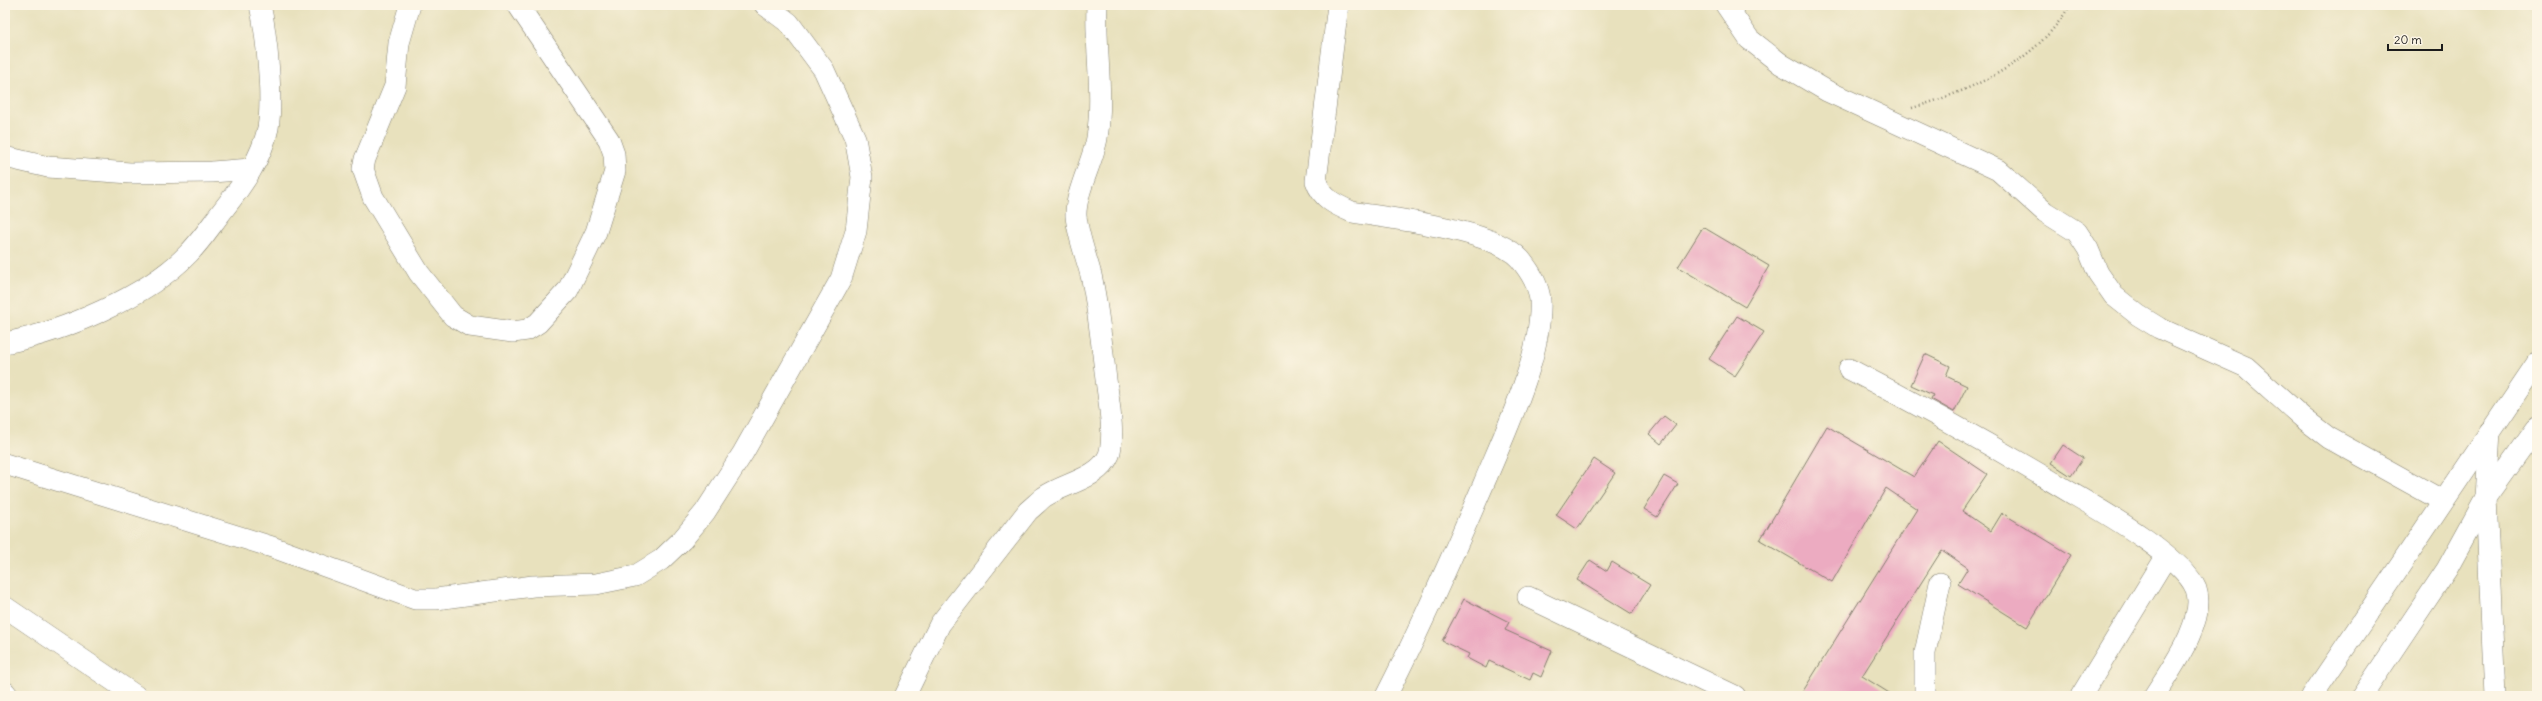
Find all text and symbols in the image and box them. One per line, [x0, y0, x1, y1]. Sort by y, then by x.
scale bar [2388, 26, 2442, 52]
text: 20 m [2394, 32, 2422, 47]

